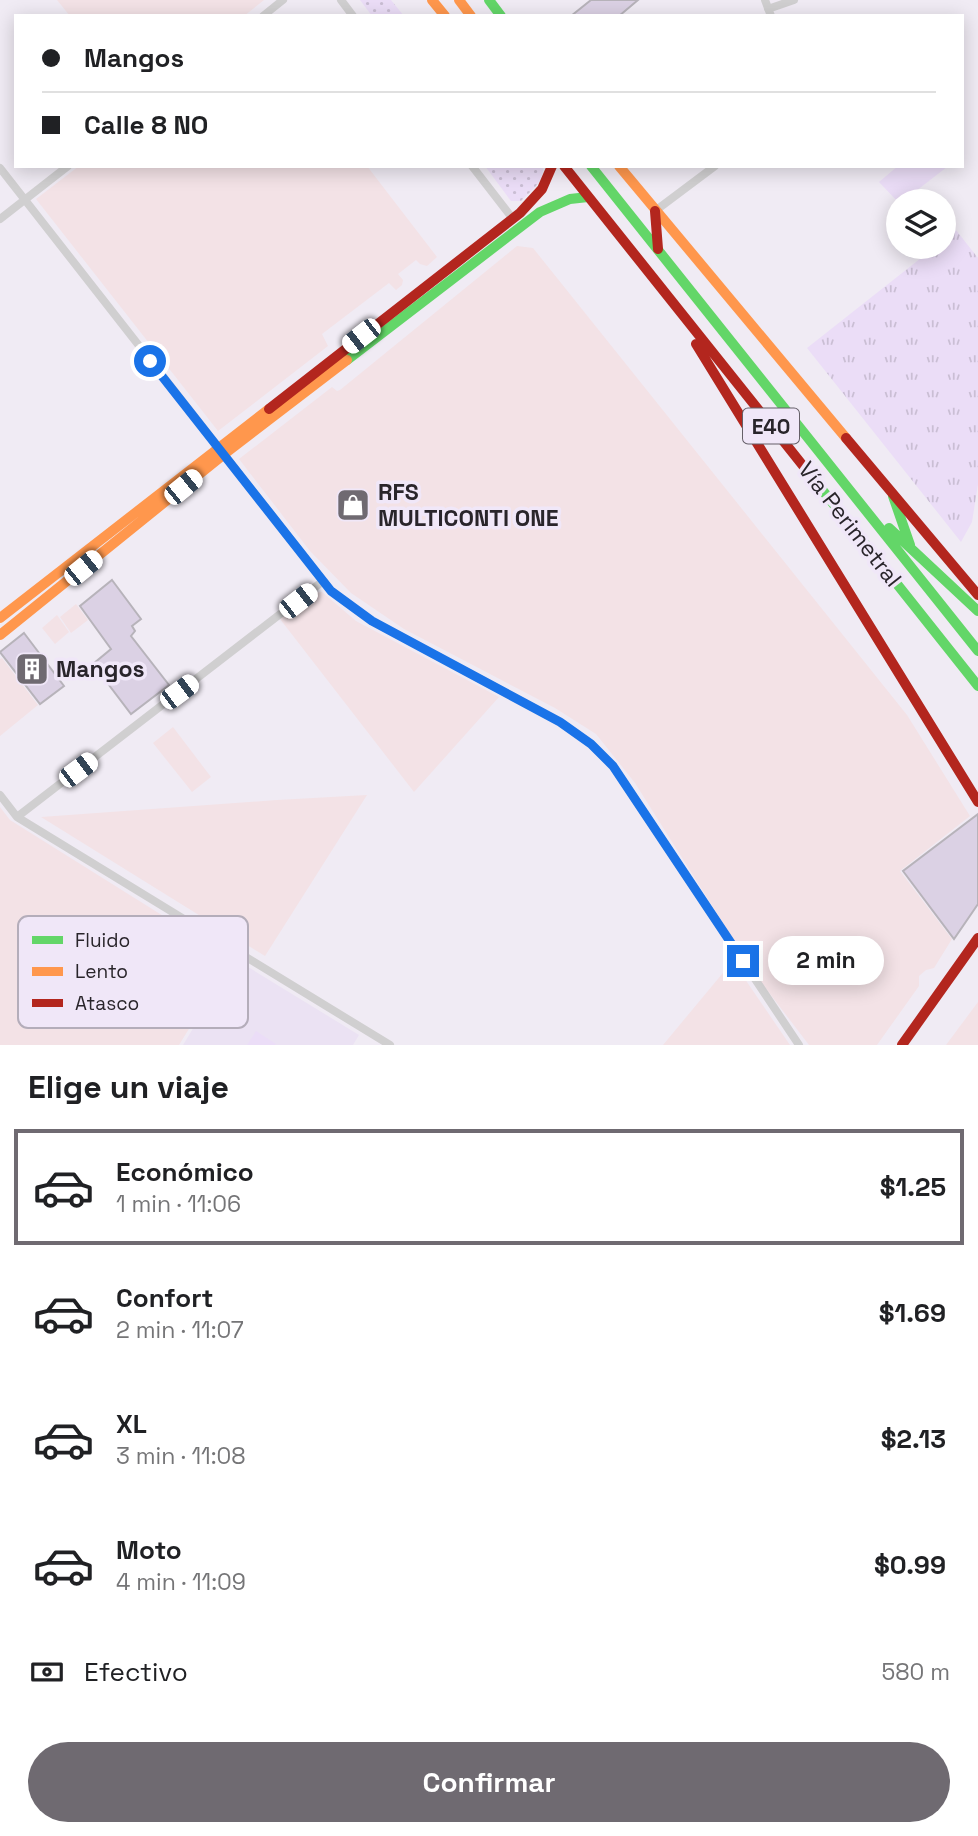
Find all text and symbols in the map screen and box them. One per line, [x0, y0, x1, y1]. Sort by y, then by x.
text: Mangos [84, 41, 184, 75]
text: Calle 8 NO [84, 108, 208, 142]
map controls [886, 189, 956, 259]
button: layers [886, 189, 956, 259]
car [338, 315, 385, 357]
route start [134, 345, 166, 377]
road number: E40 [743, 408, 799, 444]
street label: Vía Perimetral [792, 455, 908, 593]
car [161, 466, 206, 508]
place label: RFS MULTICONTI ONE [378, 477, 559, 533]
shop icon: RFS MULTICONTI ONE [334, 486, 372, 524]
car [61, 547, 106, 589]
car [275, 580, 322, 622]
building icon: Mangos [13, 650, 51, 688]
place label: Mangos [56, 654, 145, 684]
car [156, 671, 203, 713]
car [55, 749, 102, 791]
legend [18, 916, 248, 1028]
text: Fluido [75, 928, 130, 953]
callout: 2 min [768, 936, 883, 986]
route end [727, 945, 759, 977]
text: 2 min [796, 945, 856, 975]
text: Lento [75, 959, 128, 984]
text: Atasco [75, 991, 139, 1016]
text: Elige un viaje [28, 1067, 229, 1107]
text: Económico [116, 1155, 254, 1189]
icon: car [32, 1156, 95, 1219]
text: $1.25 [880, 1170, 946, 1204]
text: 1 min · 11:06 [116, 1189, 241, 1219]
text: Confort [116, 1281, 213, 1315]
icon: car [32, 1282, 95, 1345]
text: $1.69 [879, 1296, 946, 1330]
text: 2 min · 11:07 [116, 1315, 244, 1345]
text: XL [116, 1407, 147, 1441]
icon: car [32, 1408, 95, 1471]
text: $2.13 [881, 1422, 946, 1456]
text: 3 min · 11:08 [116, 1441, 246, 1471]
text: Moto [116, 1533, 182, 1567]
icon: car [32, 1534, 95, 1597]
text: $0.99 [874, 1548, 946, 1582]
text: 4 min · 11:09 [116, 1567, 246, 1597]
icon: cash [28, 1653, 66, 1691]
text: Efectivo [84, 1655, 188, 1689]
text: 580 m [881, 1657, 950, 1687]
button: Confirmar [28, 1742, 950, 1822]

